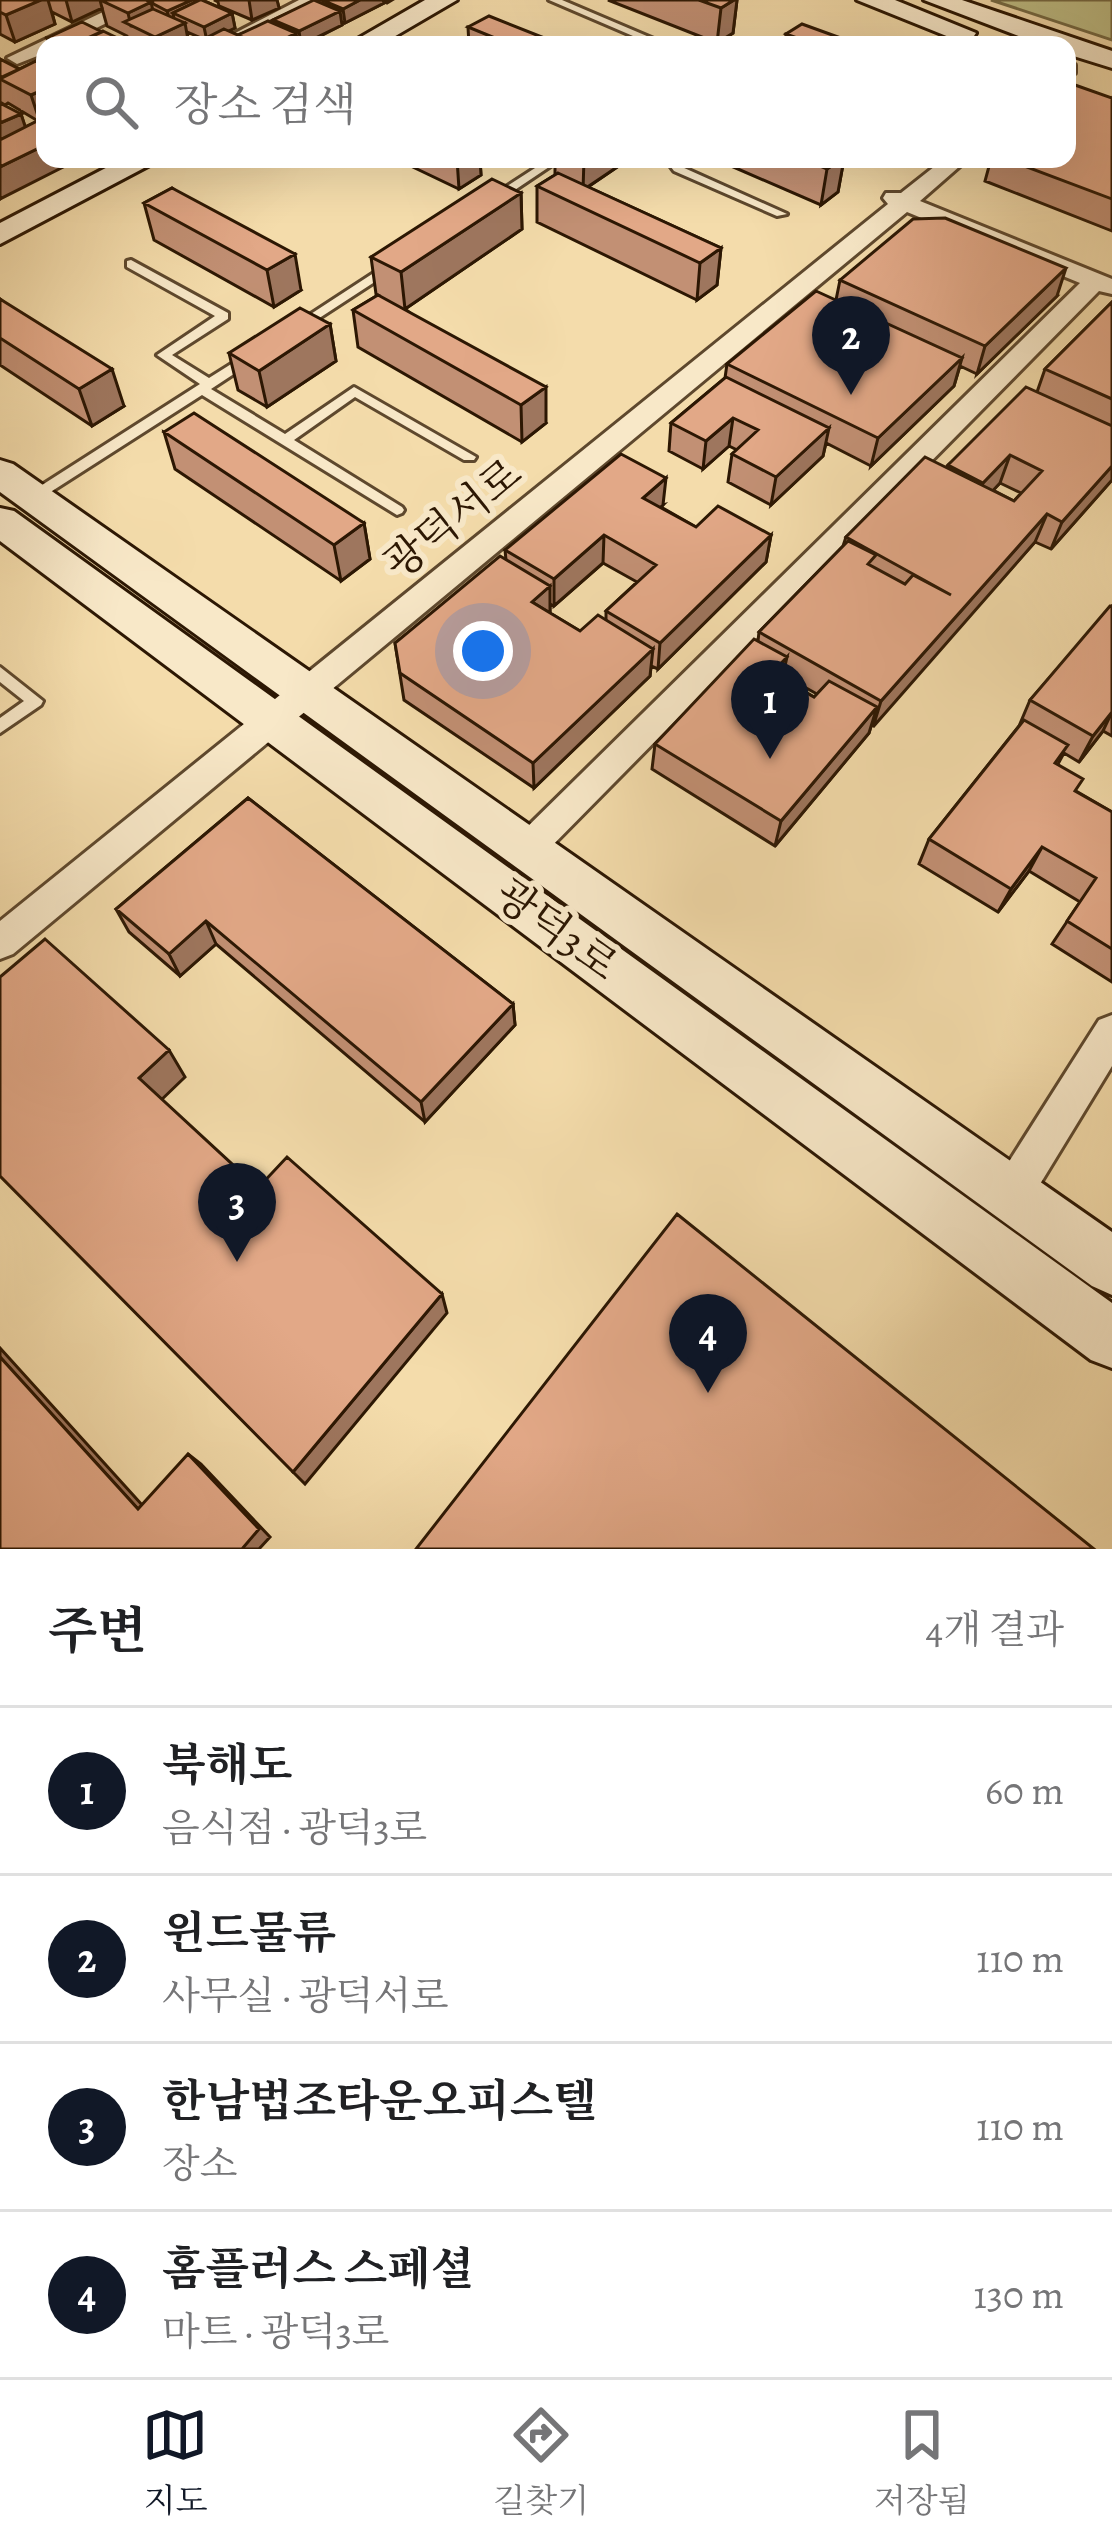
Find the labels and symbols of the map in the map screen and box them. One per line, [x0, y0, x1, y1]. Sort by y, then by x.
pin: 2 [812, 296, 890, 395]
street label: 광덕서로 [371, 445, 533, 592]
your location [453, 621, 513, 681]
pin: 1 [731, 660, 809, 759]
street label: 광덕3로 [484, 865, 630, 993]
pin: 3 [198, 1163, 276, 1262]
pin: 4 [669, 1294, 747, 1393]

